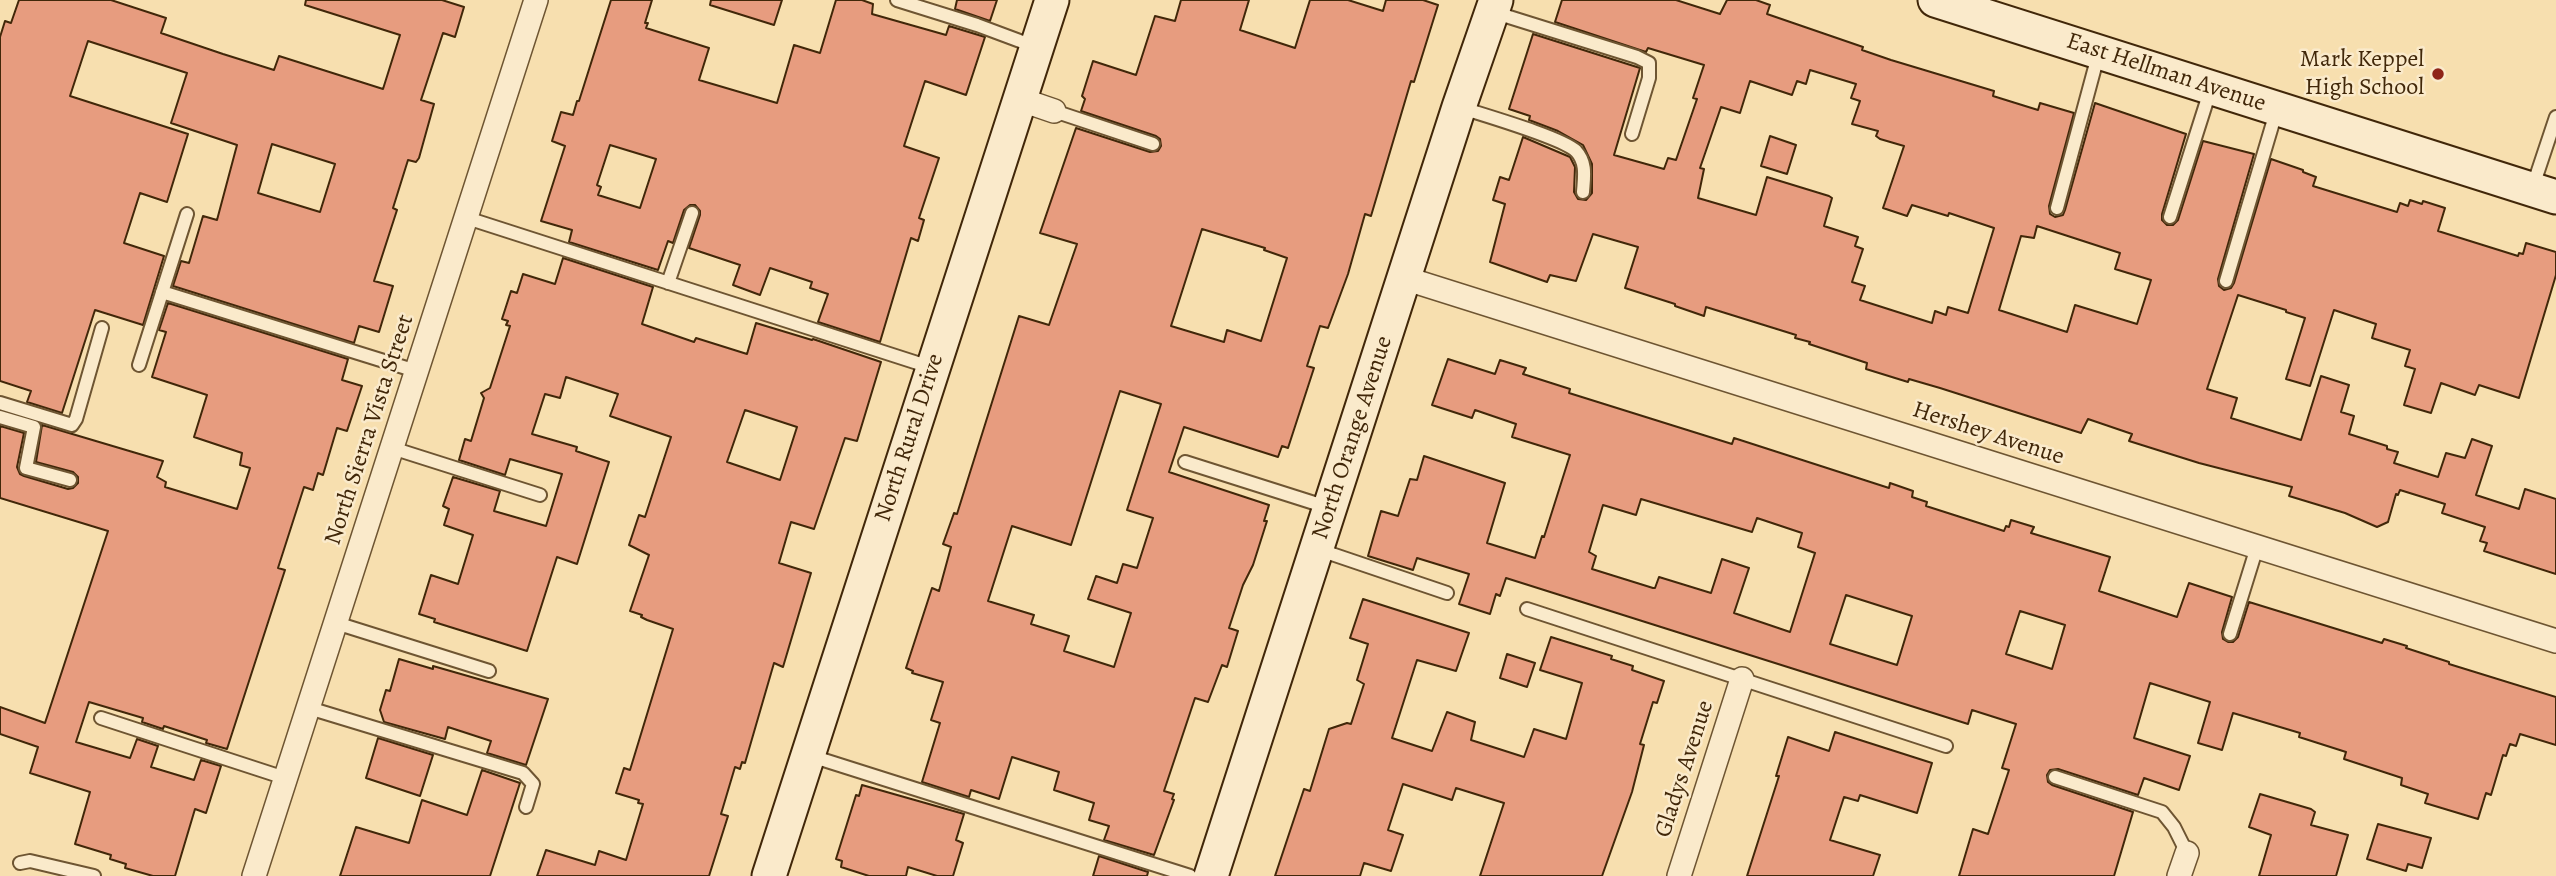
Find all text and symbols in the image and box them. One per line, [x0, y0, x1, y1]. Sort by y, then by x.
street label: East Hellman Avenue [2063, 27, 2269, 119]
place label: Mark Keppel High School [2300, 46, 2424, 102]
marker: Mark Keppel High School [2430, 66, 2446, 82]
street label: North Sierra Vista Street [319, 311, 421, 549]
street label: North Orange Avenue [1307, 333, 1399, 543]
street label: North Rural Drive [869, 350, 951, 526]
street label: Hershey Avenue [1909, 396, 2067, 472]
street label: Gladys Avenue [1649, 697, 1721, 841]

